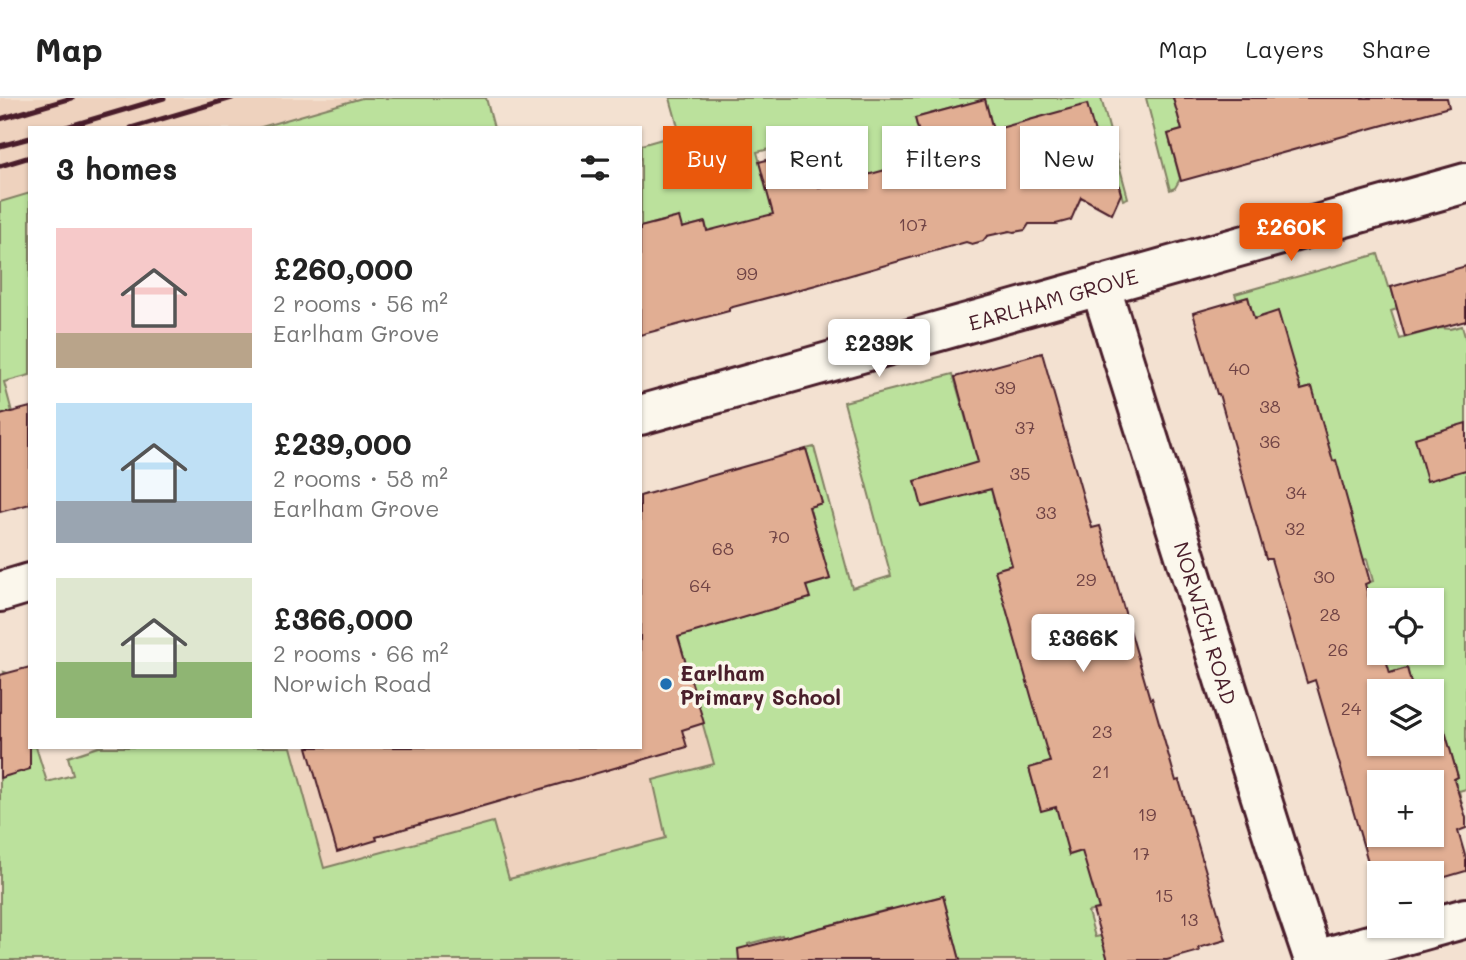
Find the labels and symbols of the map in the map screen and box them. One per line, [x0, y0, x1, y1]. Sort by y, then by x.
pin: £260K [1242, 204, 1340, 263]
house number: 107 [898, 212, 928, 236]
house number: 99 [736, 261, 758, 285]
street label: EARLHAM GROVE [965, 262, 1141, 336]
pin: £239K [830, 320, 928, 379]
house number: 40 [1228, 356, 1250, 380]
house number: 39 [994, 375, 1016, 399]
house number: 38 [1259, 394, 1281, 418]
house number: 37 [1015, 415, 1035, 439]
house number: 36 [1259, 429, 1281, 453]
house number: 35 [1009, 461, 1031, 485]
house number: 34 [1285, 480, 1307, 504]
house number: 33 [1035, 500, 1057, 524]
house number: 32 [1285, 516, 1305, 540]
house number: 70 [768, 524, 790, 548]
house number: 68 [712, 536, 734, 560]
street label: NORWICH ROAD [1168, 538, 1244, 708]
house number: 30 [1313, 564, 1335, 588]
house number: 29 [1076, 567, 1097, 591]
house number: 64 [689, 573, 711, 597]
house number: 28 [1320, 602, 1341, 626]
pin: £366K [1034, 614, 1132, 674]
house number: 26 [1328, 637, 1348, 661]
place label: Earlham Primary School [680, 659, 841, 711]
marker: Earlham Primary School [658, 676, 674, 692]
house number: 24 [1341, 696, 1362, 720]
house number: 23 [1092, 719, 1112, 743]
house number: 21 [1092, 759, 1110, 783]
house number: 19 [1138, 802, 1157, 826]
house number: 17 [1132, 841, 1150, 865]
house number: 15 [1155, 883, 1173, 907]
house number: 13 [1180, 907, 1198, 931]

